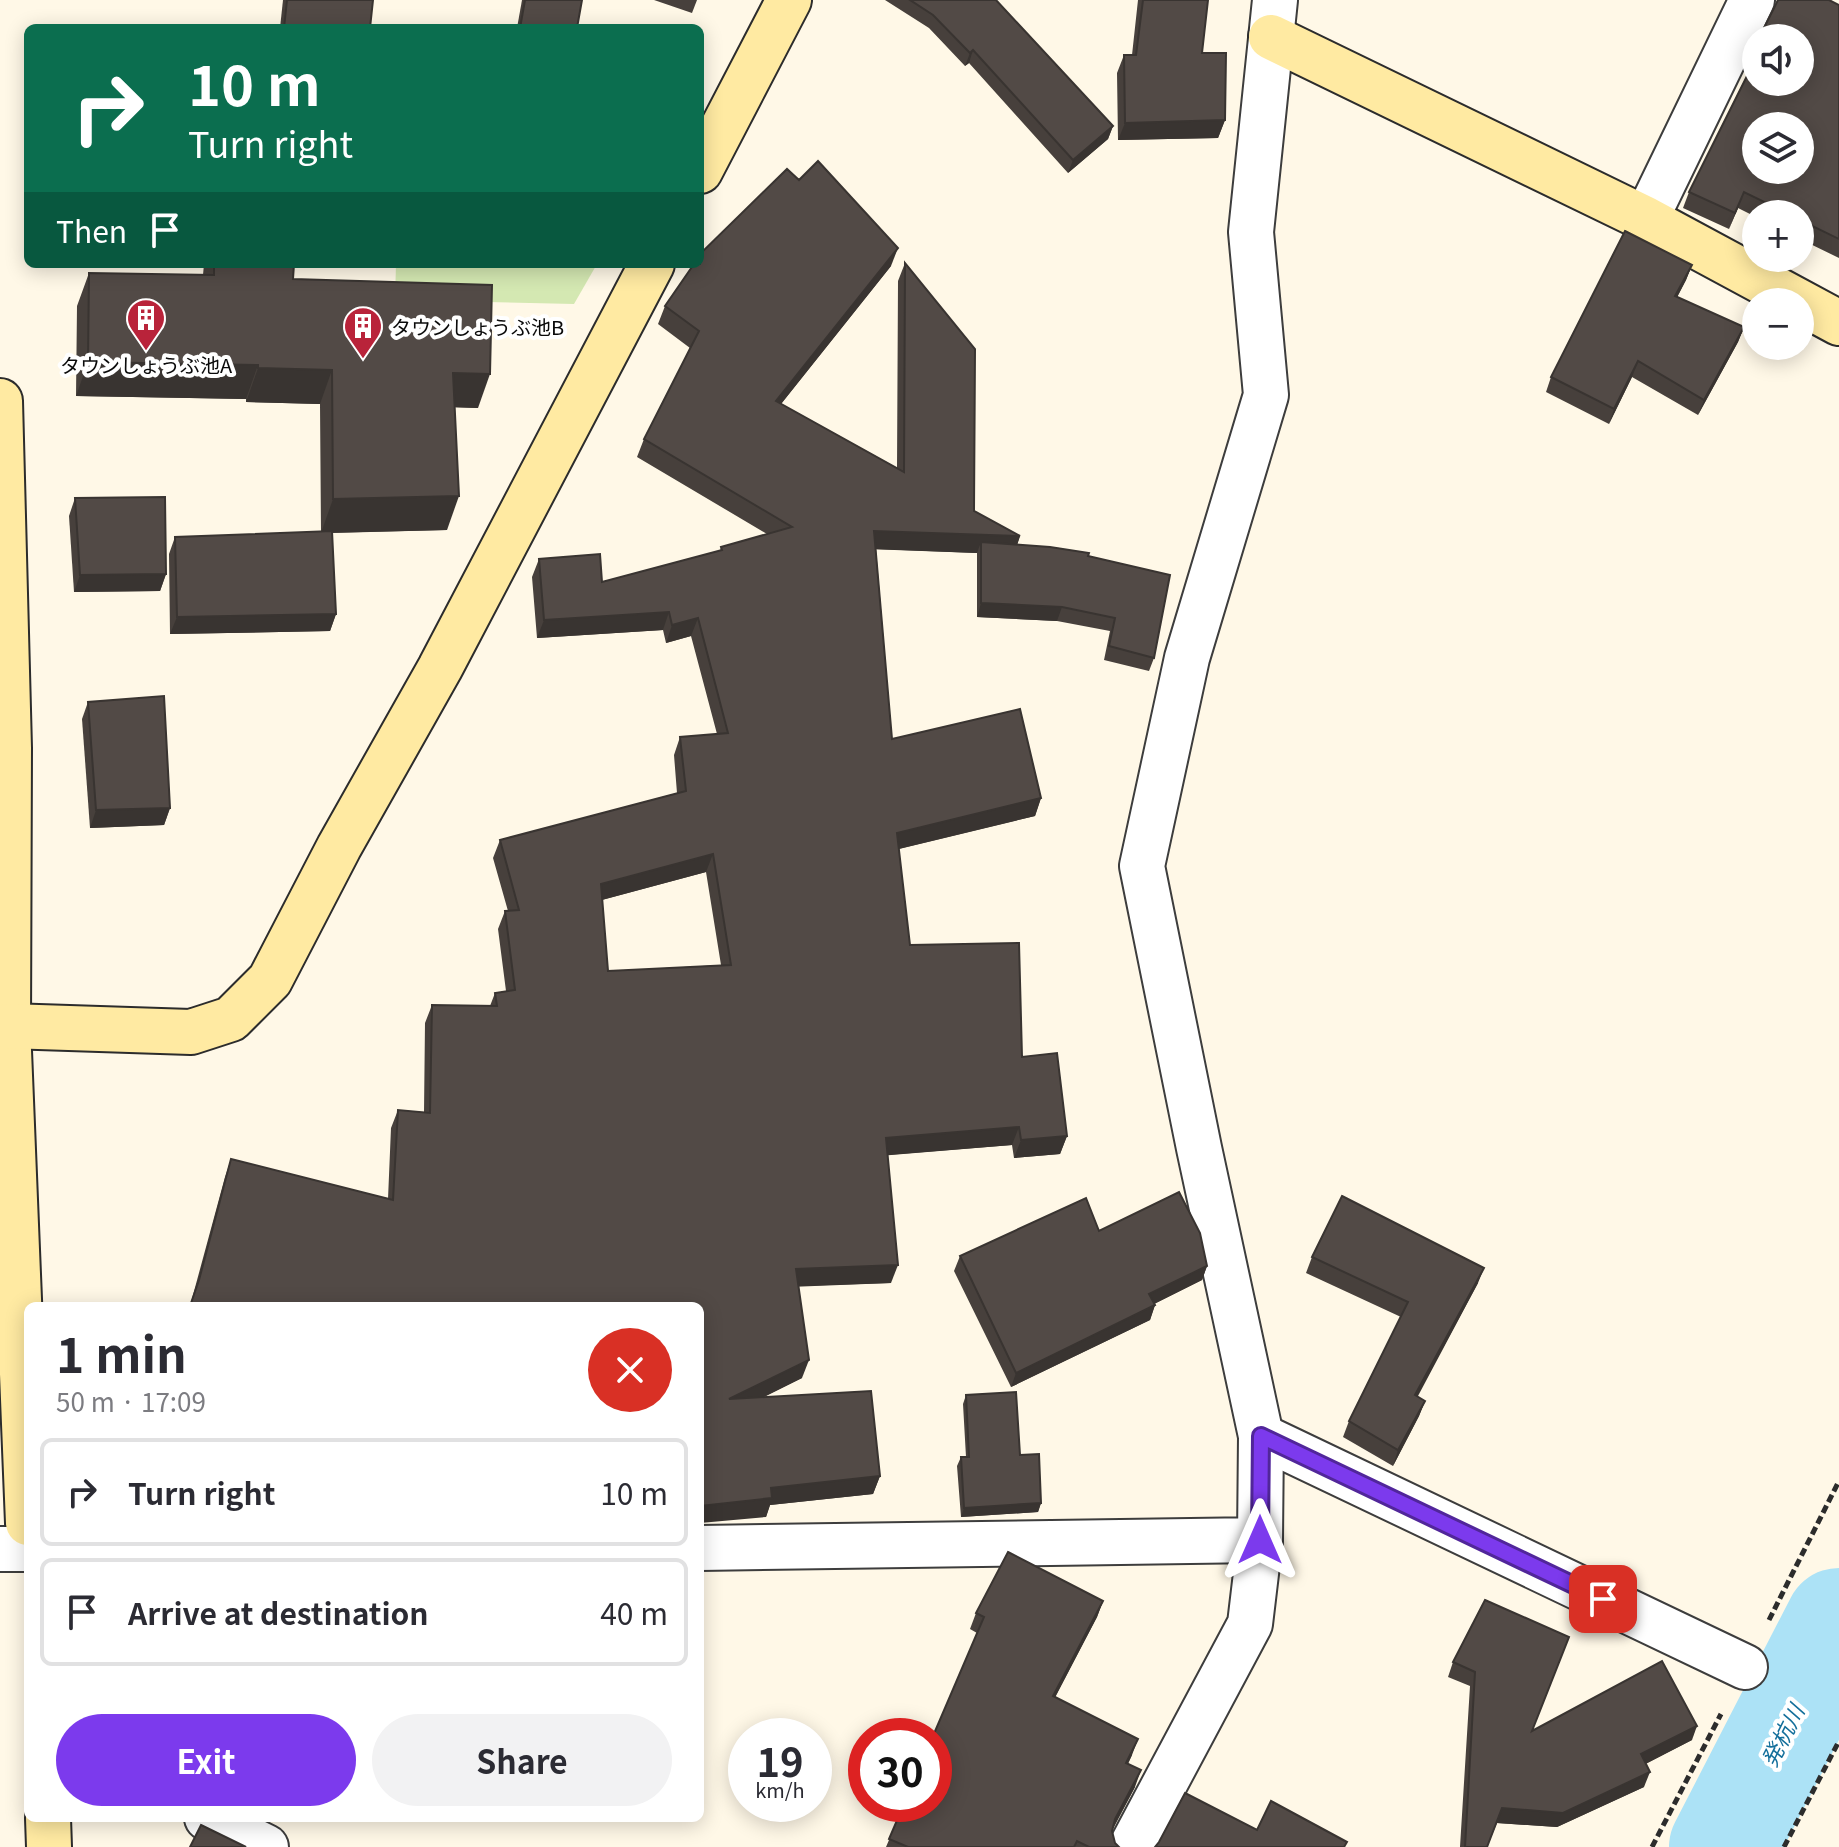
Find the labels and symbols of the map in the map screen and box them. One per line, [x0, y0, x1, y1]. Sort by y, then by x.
building icon: タウンしょうぶ池A [125, 297, 167, 352]
building icon: タウンしょうぶ池B [342, 305, 384, 360]
place label: タウンしょうぶ池B [391, 312, 564, 341]
place label: タウンしょうぶ池A [60, 350, 233, 379]
position arrow [1218, 1498, 1302, 1582]
pin [1569, 1565, 1637, 1633]
water label: 発杭川 [1752, 1697, 1811, 1772]
speed limit sign: 30 [848, 1718, 952, 1822]

